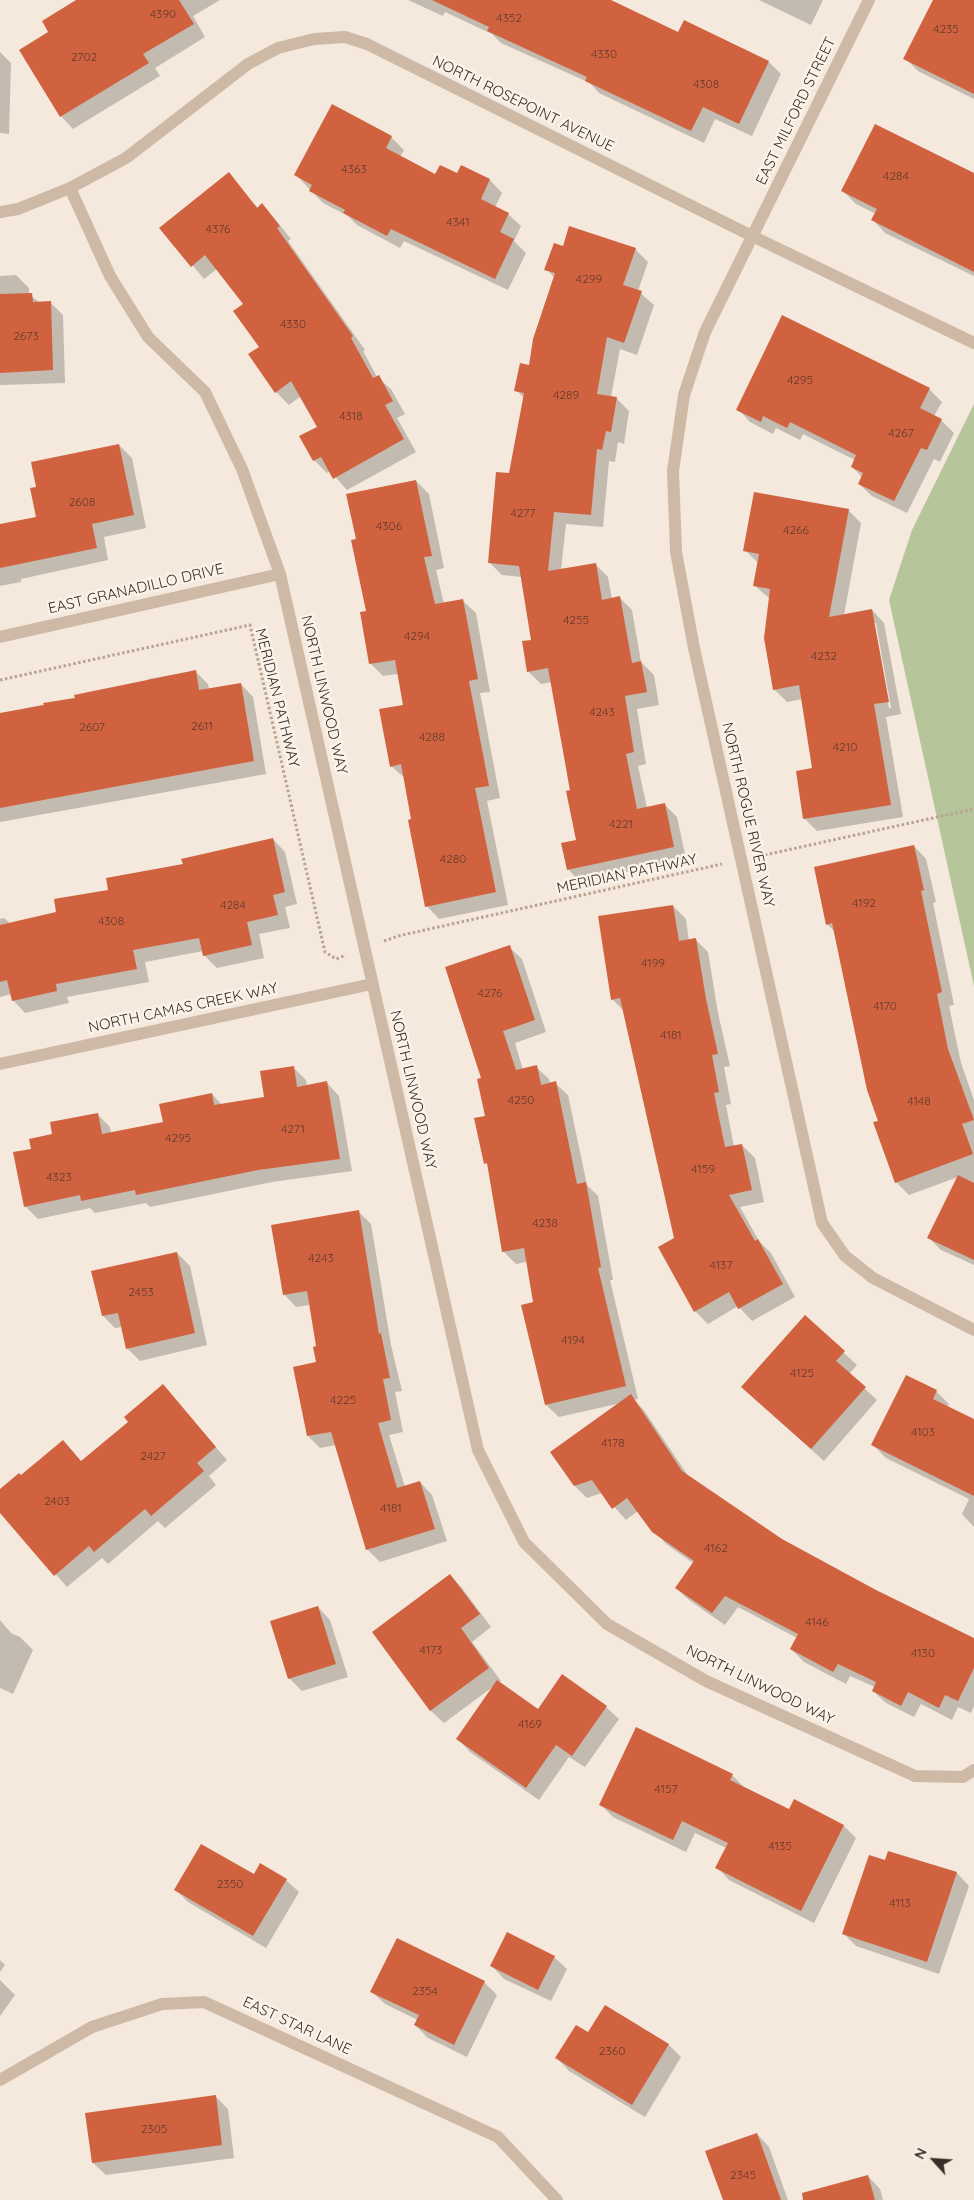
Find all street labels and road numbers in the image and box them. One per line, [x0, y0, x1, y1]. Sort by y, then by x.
street label: EAST MILFORD STREET [752, 34, 840, 188]
street label: NORTH ROSEPOINT AVENUE [429, 52, 617, 156]
street label: EAST GRANADILLO DRIVE [46, 560, 226, 618]
street label: NORTH LINWOOD WAY [297, 614, 351, 776]
street label: MERIDIAN PATHWAY [251, 627, 303, 769]
street label: NORTH ROGUE RIVER WAY [718, 721, 778, 909]
street label: MERIDIAN PATHWAY [555, 850, 699, 898]
street label: NORTH CAMAS CREEK WAY [87, 979, 279, 1037]
street label: NORTH LINWOOD WAY [386, 1009, 440, 1171]
street label: NORTH LINWOOD WAY [683, 1641, 837, 1729]
street label: EAST STAR LANE [240, 1993, 354, 2059]

